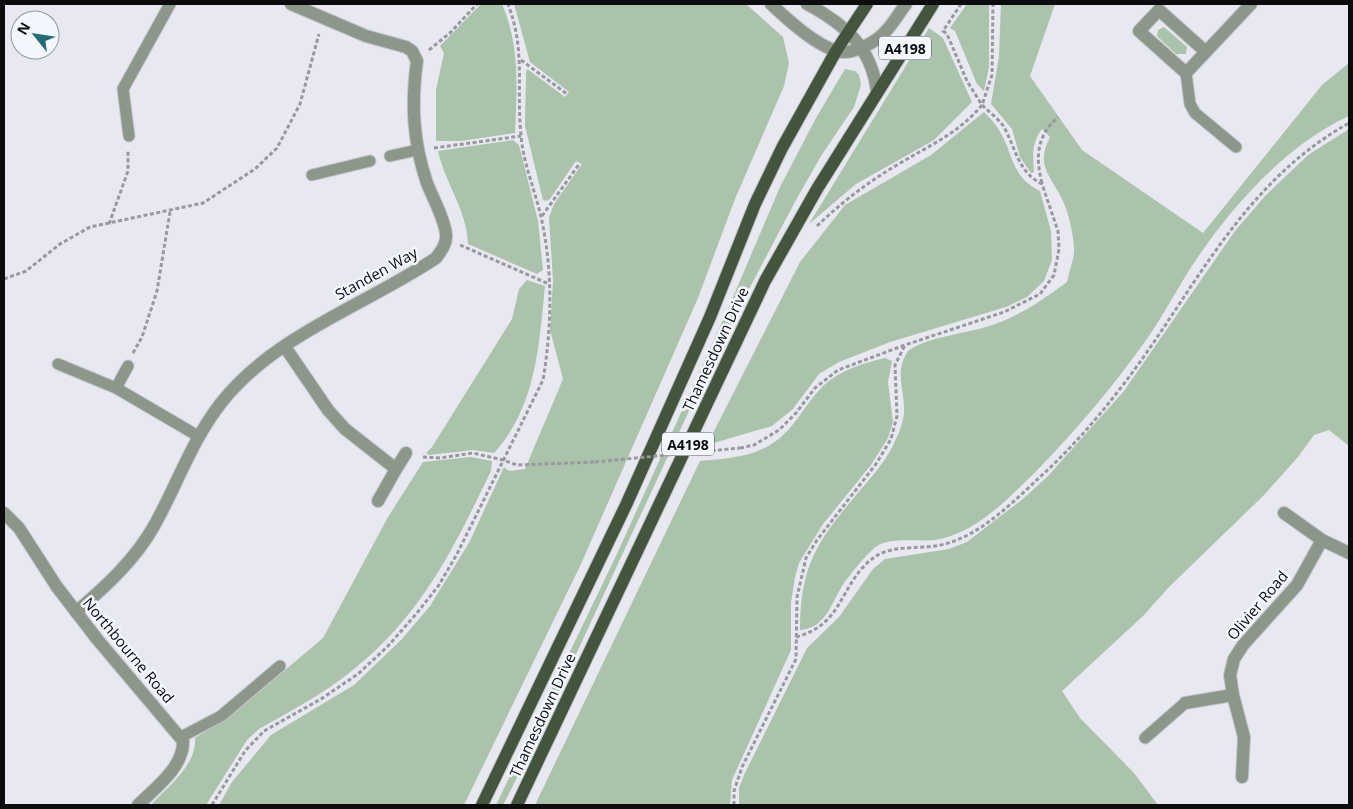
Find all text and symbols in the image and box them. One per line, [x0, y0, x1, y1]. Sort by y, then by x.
north arrow [10, 10, 60, 60]
text: N [12, 19, 34, 38]
road number: A4198 [879, 36, 931, 59]
street label: Standen Way [331, 242, 421, 304]
street label: Thamesdown Drive [677, 284, 753, 414]
road number: A4198 [662, 432, 714, 456]
street label: Olivier Road [1222, 566, 1292, 644]
street label: Northbourne Road [79, 593, 179, 707]
street label: Thamesdown Drive [504, 650, 580, 780]

